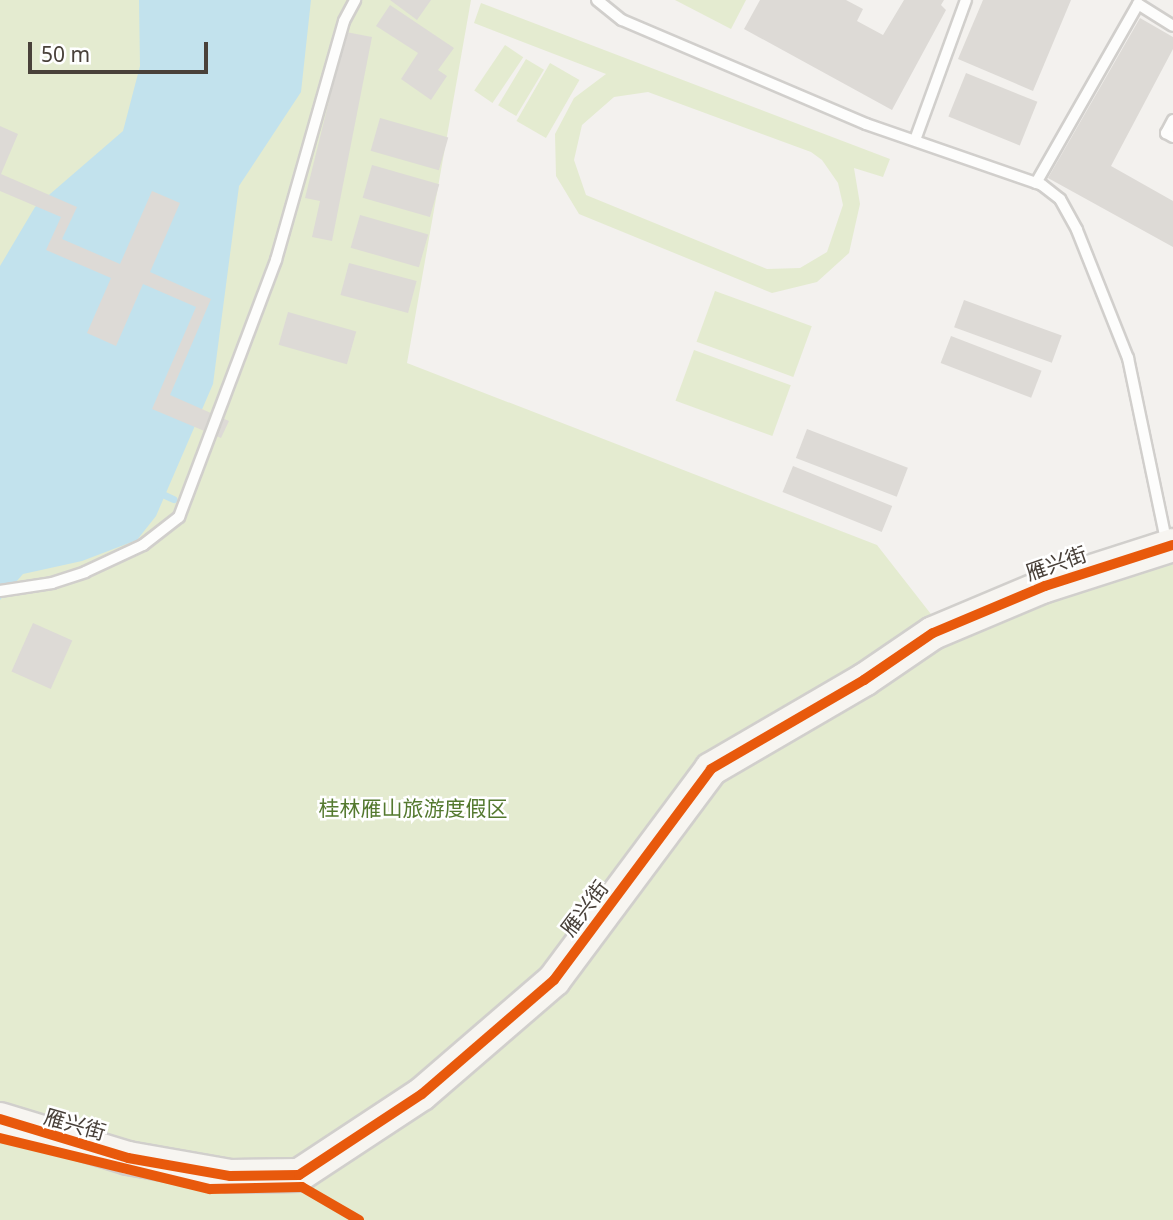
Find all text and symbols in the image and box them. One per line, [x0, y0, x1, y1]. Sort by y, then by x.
scale bar [32, 28, 212, 72]
text: 50 m [41, 40, 90, 68]
street label: 雁兴街 [1022, 541, 1090, 585]
park label: 桂林雁山旅游度假区 [319, 795, 507, 821]
street label: 雁兴街 [555, 875, 613, 941]
street label: 雁兴街 [41, 1103, 109, 1145]

